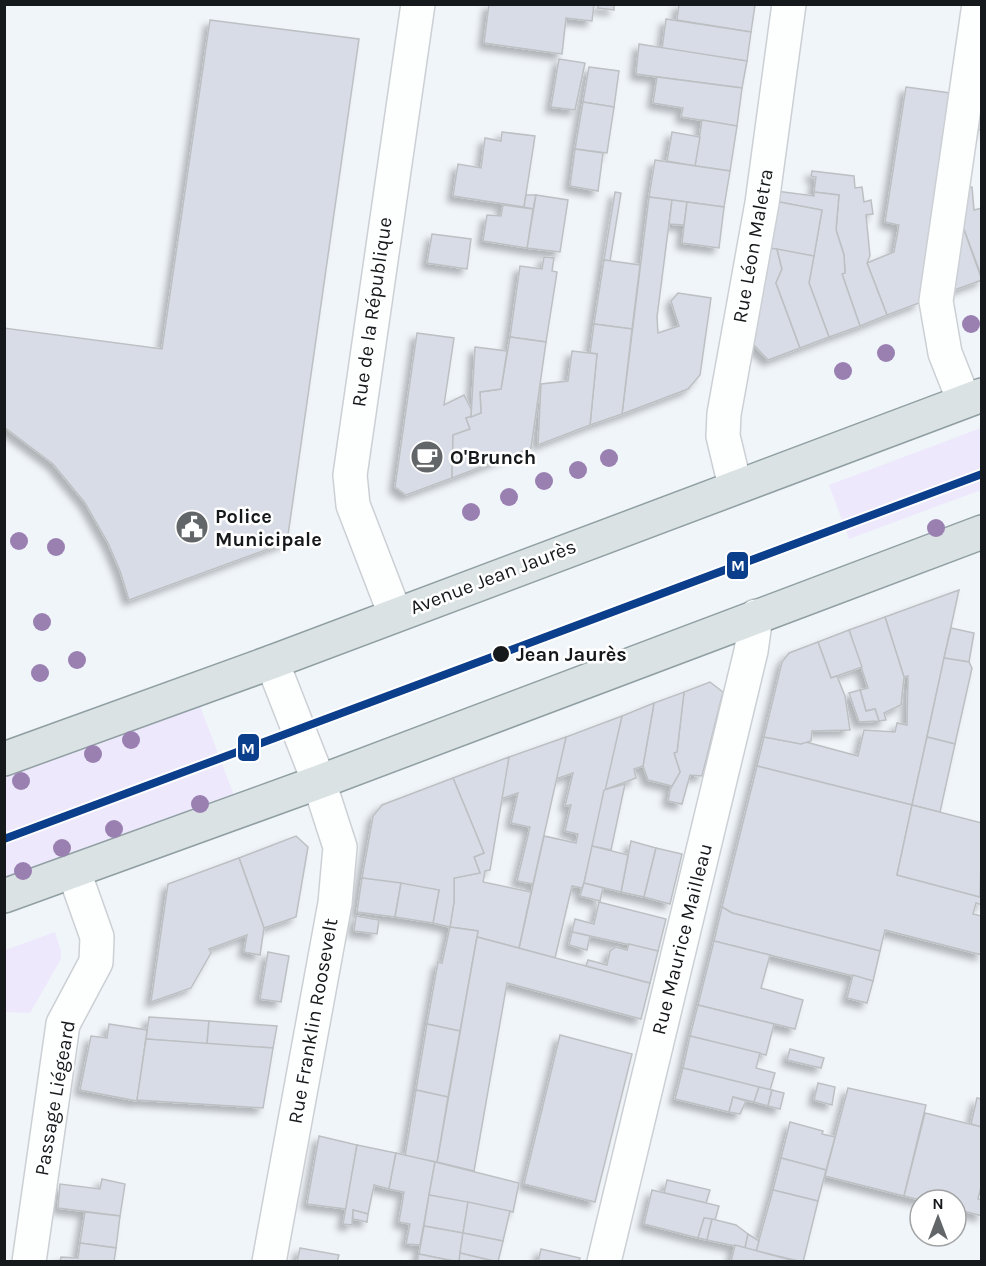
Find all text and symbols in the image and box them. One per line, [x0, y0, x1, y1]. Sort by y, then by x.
street label: Rue Léon Maletra [728, 167, 778, 325]
street label: Rue de la République [347, 216, 397, 408]
cafe icon: O'Brunch [409, 439, 445, 475]
place label: O'Brunch [450, 446, 536, 469]
place label: Police Municipale [215, 505, 322, 551]
public building icon: Police Municipale [174, 509, 210, 545]
street label: Avenue Jean Jaurès [407, 535, 579, 619]
line badge: M [726, 551, 749, 580]
text: M [731, 556, 745, 575]
place label: Jean Jaurès [516, 643, 627, 666]
marker: Jean Jaurès [491, 644, 511, 664]
line badge: M [237, 733, 260, 762]
text: M [241, 739, 255, 758]
street label: Rue Maurice Mailleau [647, 841, 717, 1037]
street label: Rue Franklin Roosevelt [284, 916, 342, 1125]
street label: Passage Liégeard [30, 1018, 80, 1178]
north arrow [908, 1188, 968, 1248]
text: N [932, 1194, 944, 1213]

